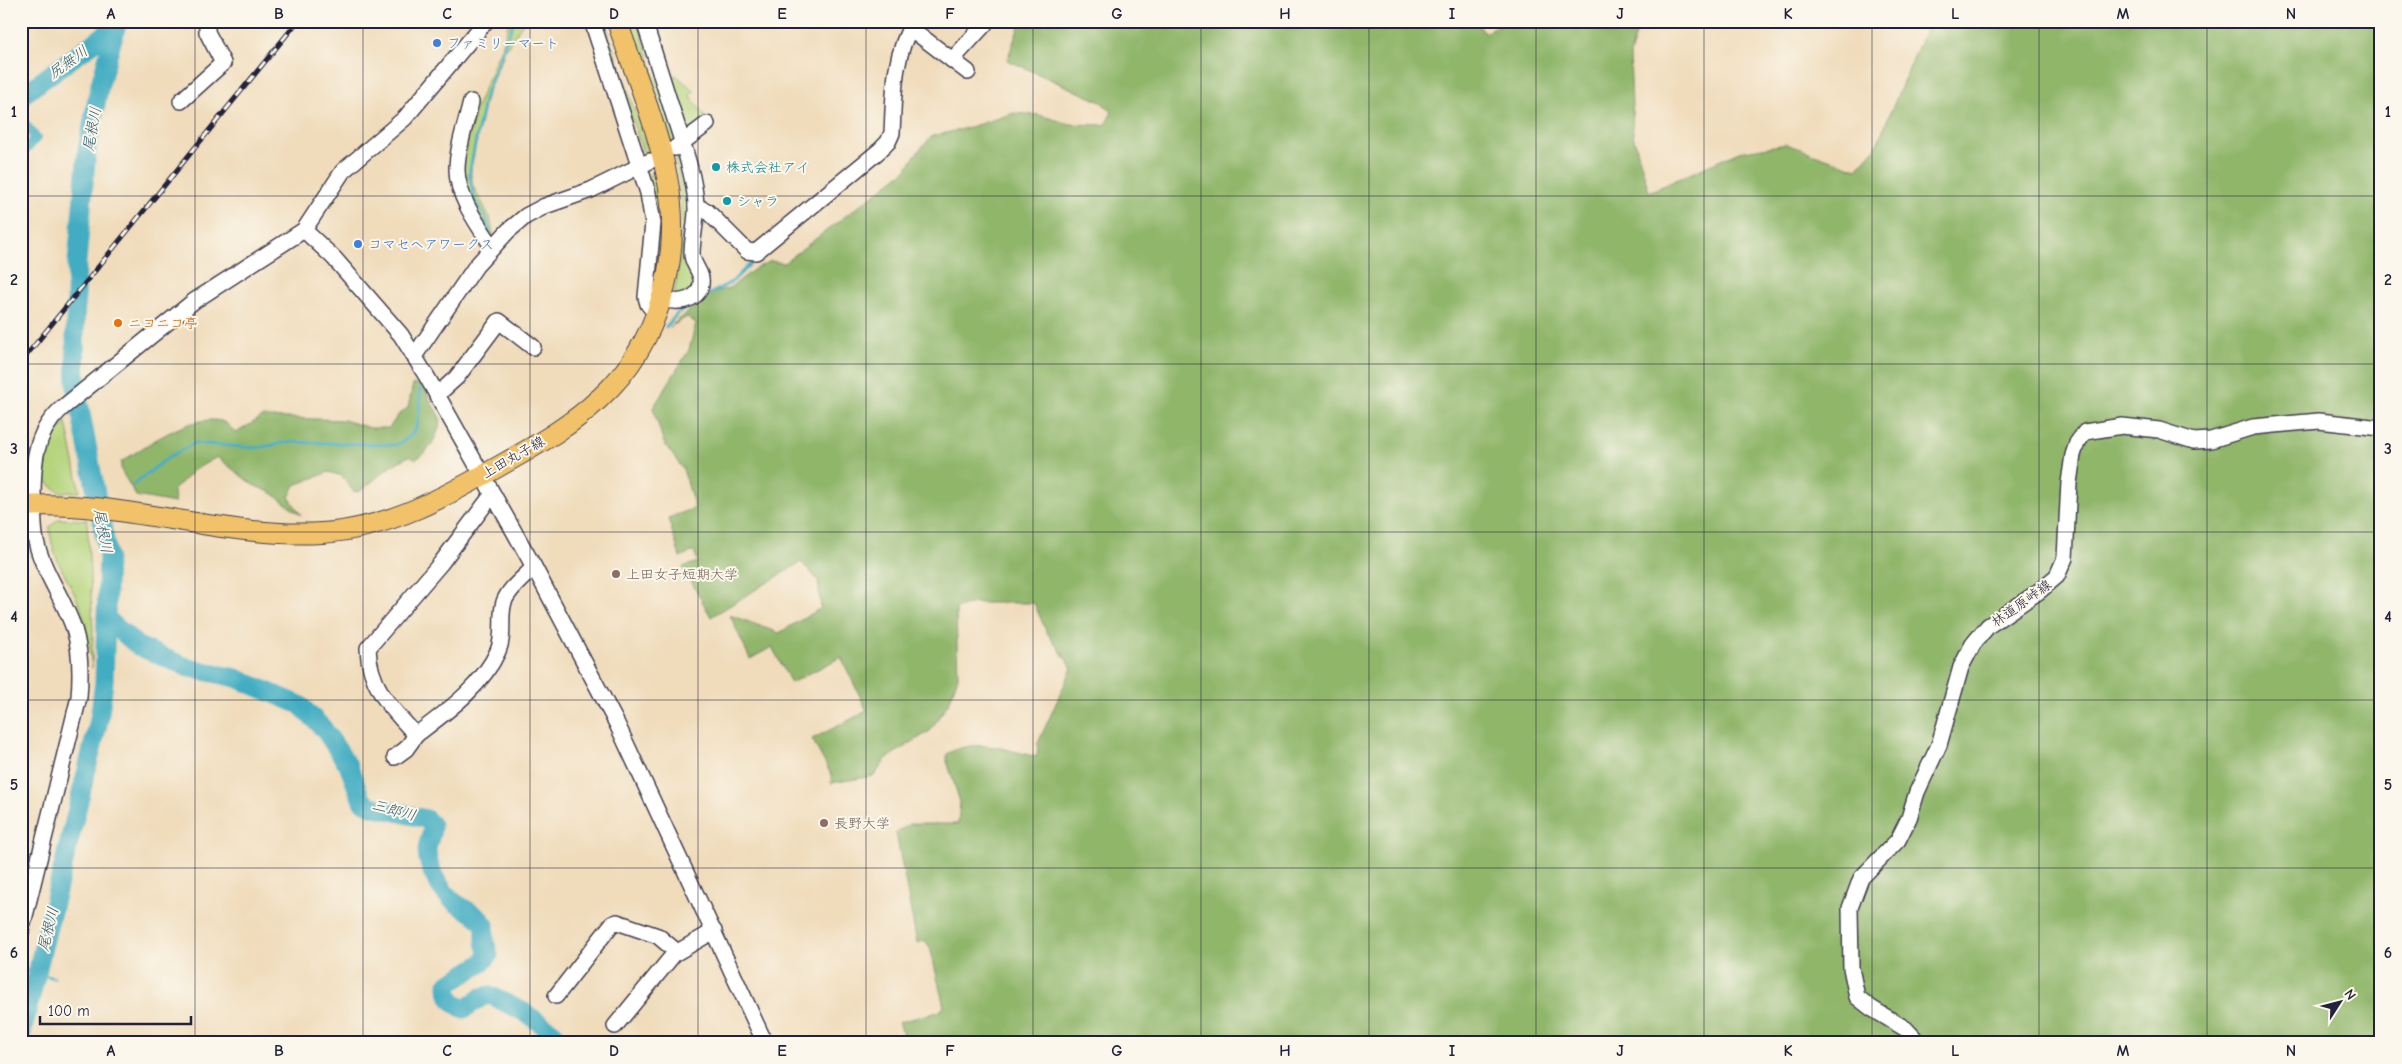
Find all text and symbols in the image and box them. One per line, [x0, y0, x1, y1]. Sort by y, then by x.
text: A [107, 5, 116, 23]
text: B [274, 5, 284, 23]
text: C [442, 5, 452, 23]
text: D [609, 5, 619, 23]
text: E [777, 5, 787, 23]
text: F [945, 5, 955, 23]
text: G [1111, 5, 1123, 23]
text: H [1279, 5, 1291, 23]
text: I [1449, 5, 1455, 23]
text: J [1616, 5, 1624, 23]
text: K [1783, 5, 1793, 23]
text: L [1951, 5, 1959, 23]
text: M [2117, 5, 2130, 23]
text: N [2286, 5, 2296, 23]
place label: ファミリーマート [447, 35, 559, 52]
marker: ファミリーマート [431, 37, 443, 49]
water label: 尻無川 [45, 41, 91, 83]
text: 1 [11, 103, 17, 121]
text: 1 [2385, 103, 2391, 121]
water label: 尾根川 [79, 105, 105, 153]
place label: 株式会社アイ [726, 159, 809, 176]
marker: 株式会社アイ [710, 161, 722, 173]
place label: シャラ [737, 193, 779, 210]
marker: シャラ [721, 195, 733, 207]
place label: コマセヘアワークス [368, 236, 494, 253]
marker: コマセヘアワークス [352, 238, 364, 250]
text: 2 [10, 271, 18, 289]
text: 2 [2384, 271, 2392, 289]
place label: ニコニコ亭 [128, 315, 198, 332]
marker: ニコニコ亭 [112, 317, 124, 329]
street label: 上田丸子線 [479, 433, 548, 482]
text: 3 [10, 440, 18, 458]
text: 3 [2384, 440, 2392, 458]
water label: 尾根川 [90, 507, 116, 555]
place label: 上田女子短期大学 [626, 566, 738, 583]
marker: 上田女子短期大学 [610, 568, 622, 580]
street label: 林道原峠線 [1988, 576, 2055, 631]
text: 4 [10, 608, 18, 626]
text: 4 [2384, 608, 2392, 626]
text: 5 [10, 776, 18, 794]
text: 5 [2384, 776, 2392, 794]
water label: 三郎川 [370, 795, 418, 825]
place label: 長野大学 [834, 815, 890, 832]
marker: 長野大学 [818, 817, 830, 829]
water label: 尾根川 [34, 905, 62, 953]
text: 6 [10, 944, 18, 962]
text: 6 [2384, 944, 2392, 962]
north arrow [2314, 976, 2364, 1026]
text: N [2341, 986, 2360, 1003]
scale bar [40, 994, 191, 1026]
text: 100 m [48, 1002, 90, 1020]
text: A [107, 1042, 116, 1060]
text: B [274, 1042, 284, 1060]
text: C [442, 1042, 452, 1060]
text: D [609, 1042, 619, 1060]
text: E [777, 1042, 787, 1060]
text: F [945, 1042, 955, 1060]
text: G [1111, 1042, 1123, 1060]
text: H [1279, 1042, 1291, 1060]
text: I [1449, 1042, 1455, 1060]
text: J [1616, 1042, 1624, 1060]
text: K [1783, 1042, 1793, 1060]
text: L [1951, 1042, 1959, 1060]
text: M [2117, 1042, 2130, 1060]
text: N [2286, 1042, 2296, 1060]

